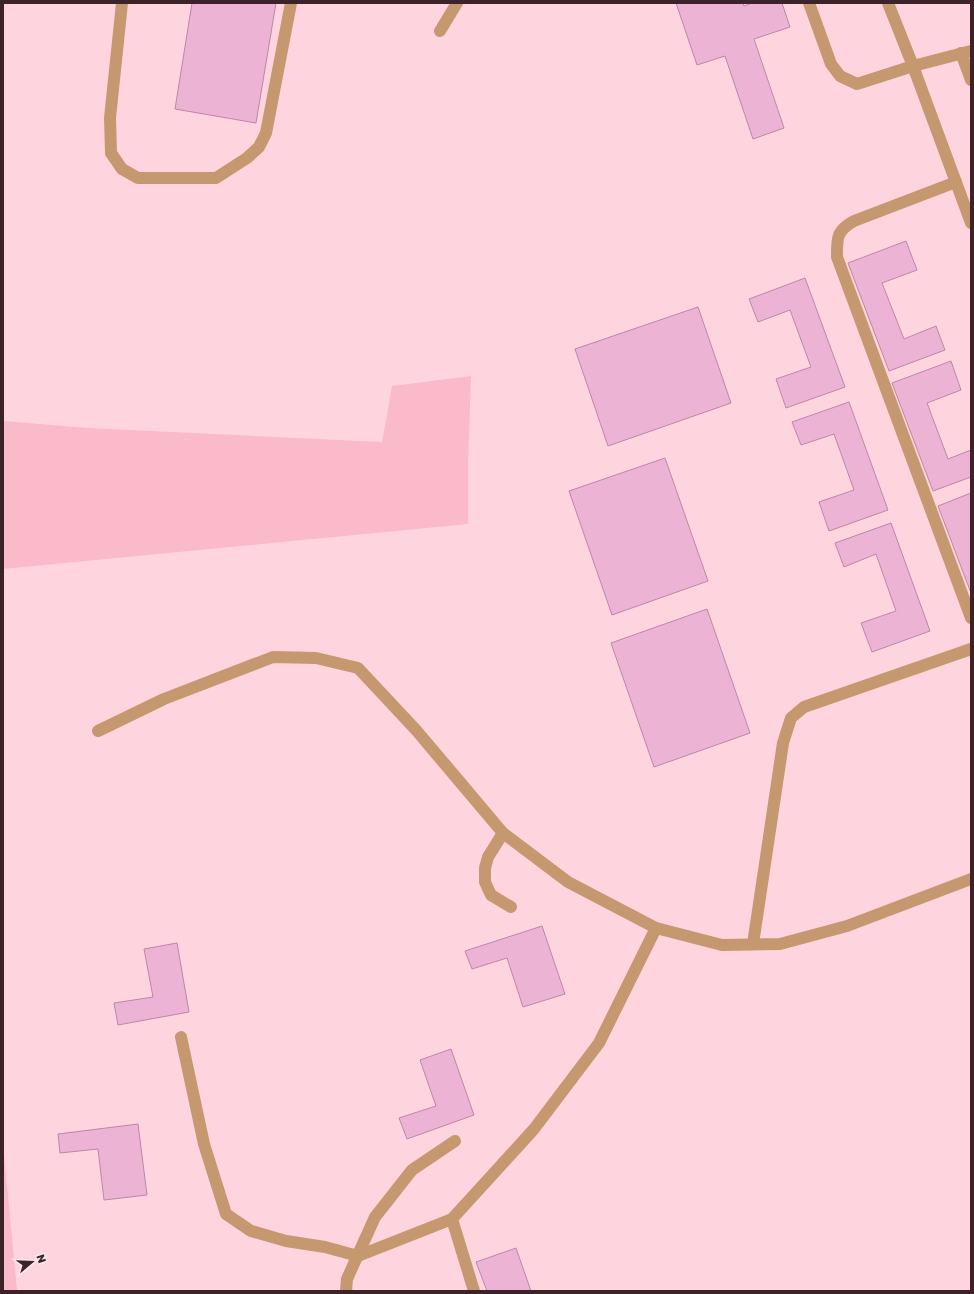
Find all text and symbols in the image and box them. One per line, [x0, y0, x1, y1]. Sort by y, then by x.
north arrow [12, 1242, 52, 1282]
text: N [34, 1253, 49, 1265]

